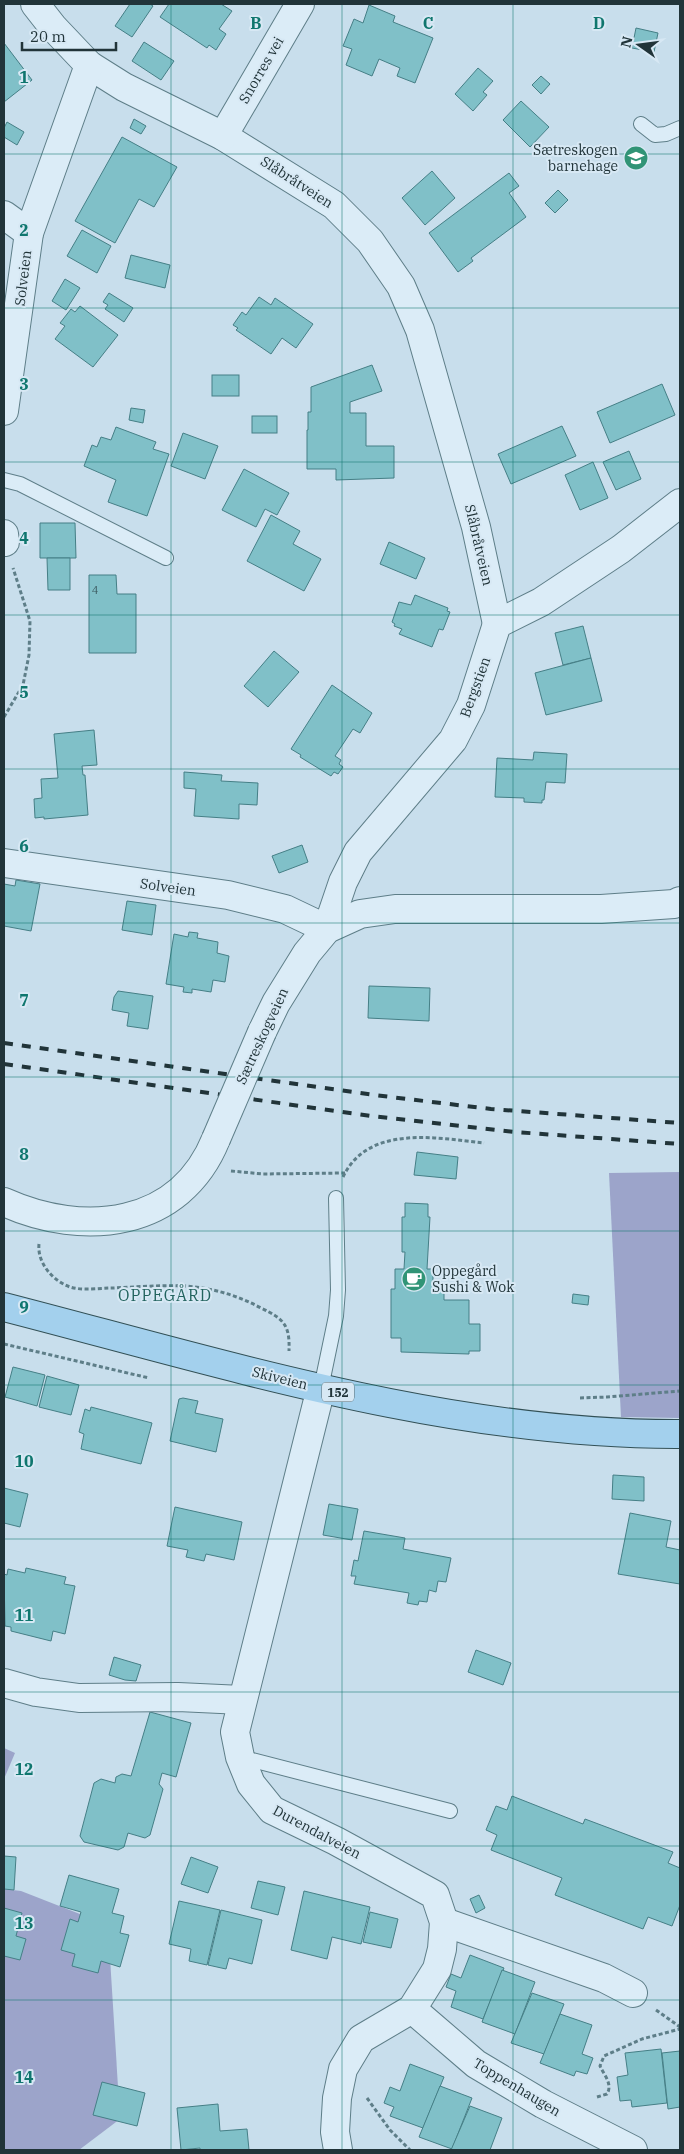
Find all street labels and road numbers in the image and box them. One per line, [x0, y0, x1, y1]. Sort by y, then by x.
street label: Snorres vei [235, 33, 287, 107]
street label: Slåbråtveien [257, 152, 337, 212]
street label: Solveien [11, 249, 35, 307]
street label: Slåbråtveien [461, 503, 497, 587]
street label: Bergstien [456, 654, 494, 720]
street label: Solveien [139, 874, 197, 900]
street label: Sætreskogveien [232, 985, 292, 1087]
street label: Skiveien [250, 1362, 310, 1394]
road number: 152 [322, 1382, 354, 1401]
street label: Durendalveien [270, 1801, 364, 1863]
street label: Toppenhaugen [470, 2054, 564, 2120]

